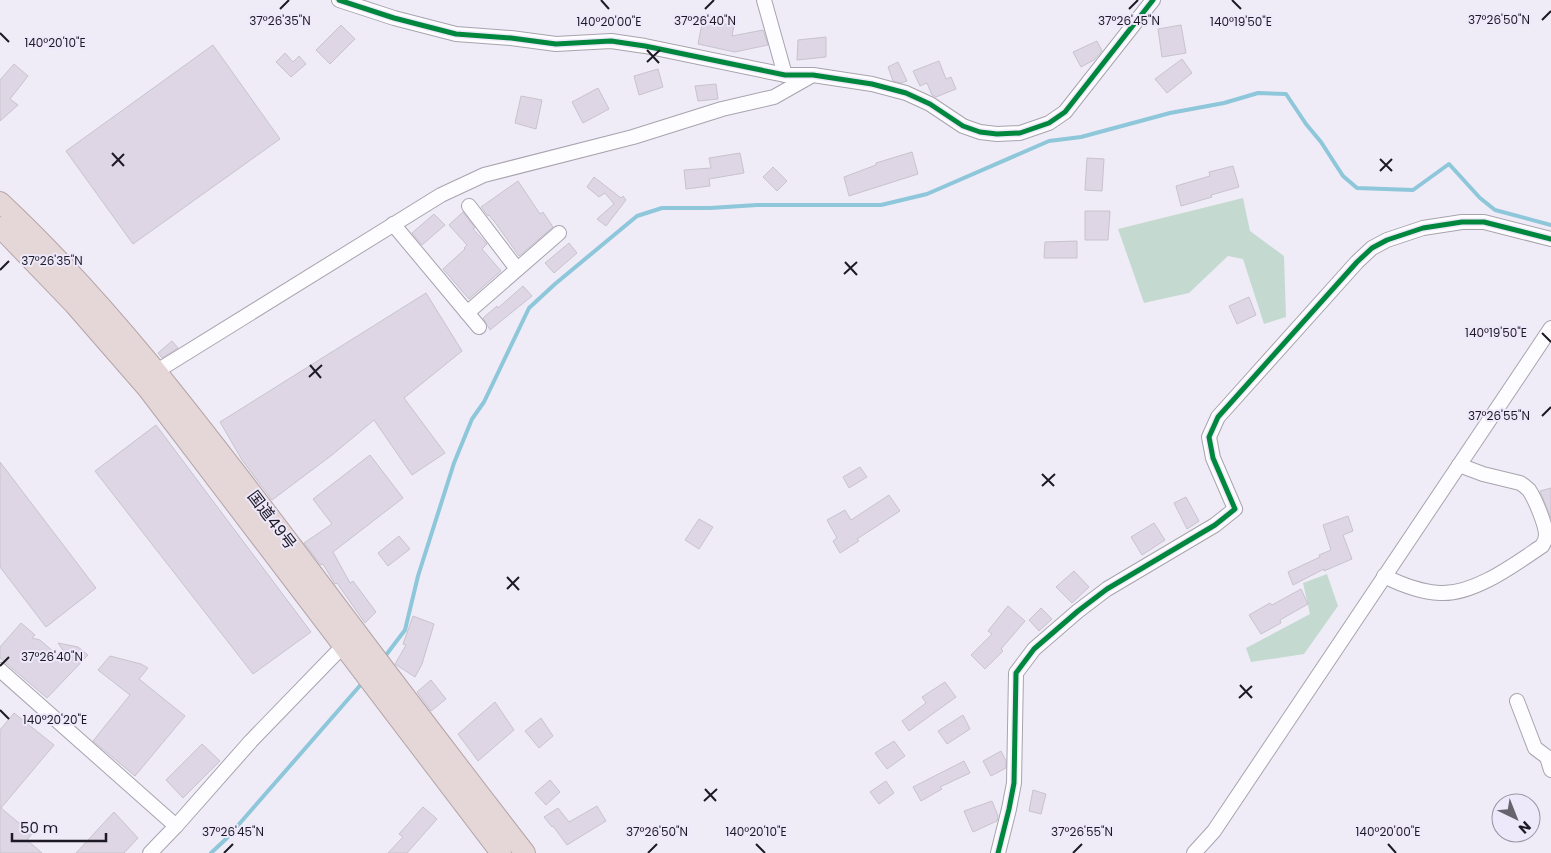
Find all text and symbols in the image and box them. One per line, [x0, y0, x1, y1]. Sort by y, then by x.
text: 37°26'50"N [1468, 11, 1530, 28]
text: 37°26'35"N [249, 12, 311, 29]
text: 37°26'40"N [674, 12, 736, 29]
text: 37°26'45"N [1098, 12, 1160, 29]
text: 140°20'00"E [577, 13, 641, 30]
text: 140°19'50"E [1210, 13, 1272, 30]
text: 140°20'10"E [24, 34, 86, 51]
text: 37°26'35"N [21, 252, 83, 269]
text: 140°19'50"E [1465, 324, 1527, 341]
text: 37°26'55"N [1468, 407, 1530, 424]
street label: 国道49号 [242, 486, 302, 554]
text: 37°26'40"N [21, 648, 83, 665]
text: 140°20'20"E [23, 711, 87, 728]
north arrow [1491, 793, 1541, 843]
scale bar [12, 810, 106, 842]
text: 50 m [20, 817, 58, 838]
text: N [1514, 817, 1536, 838]
text: 37°26'45"N [202, 823, 264, 840]
text: 37°26'50"N [626, 823, 688, 840]
text: 140°20'10"E [725, 823, 787, 840]
text: 37°26'55"N [1051, 823, 1113, 840]
text: 140°20'00"E [1356, 823, 1420, 840]

